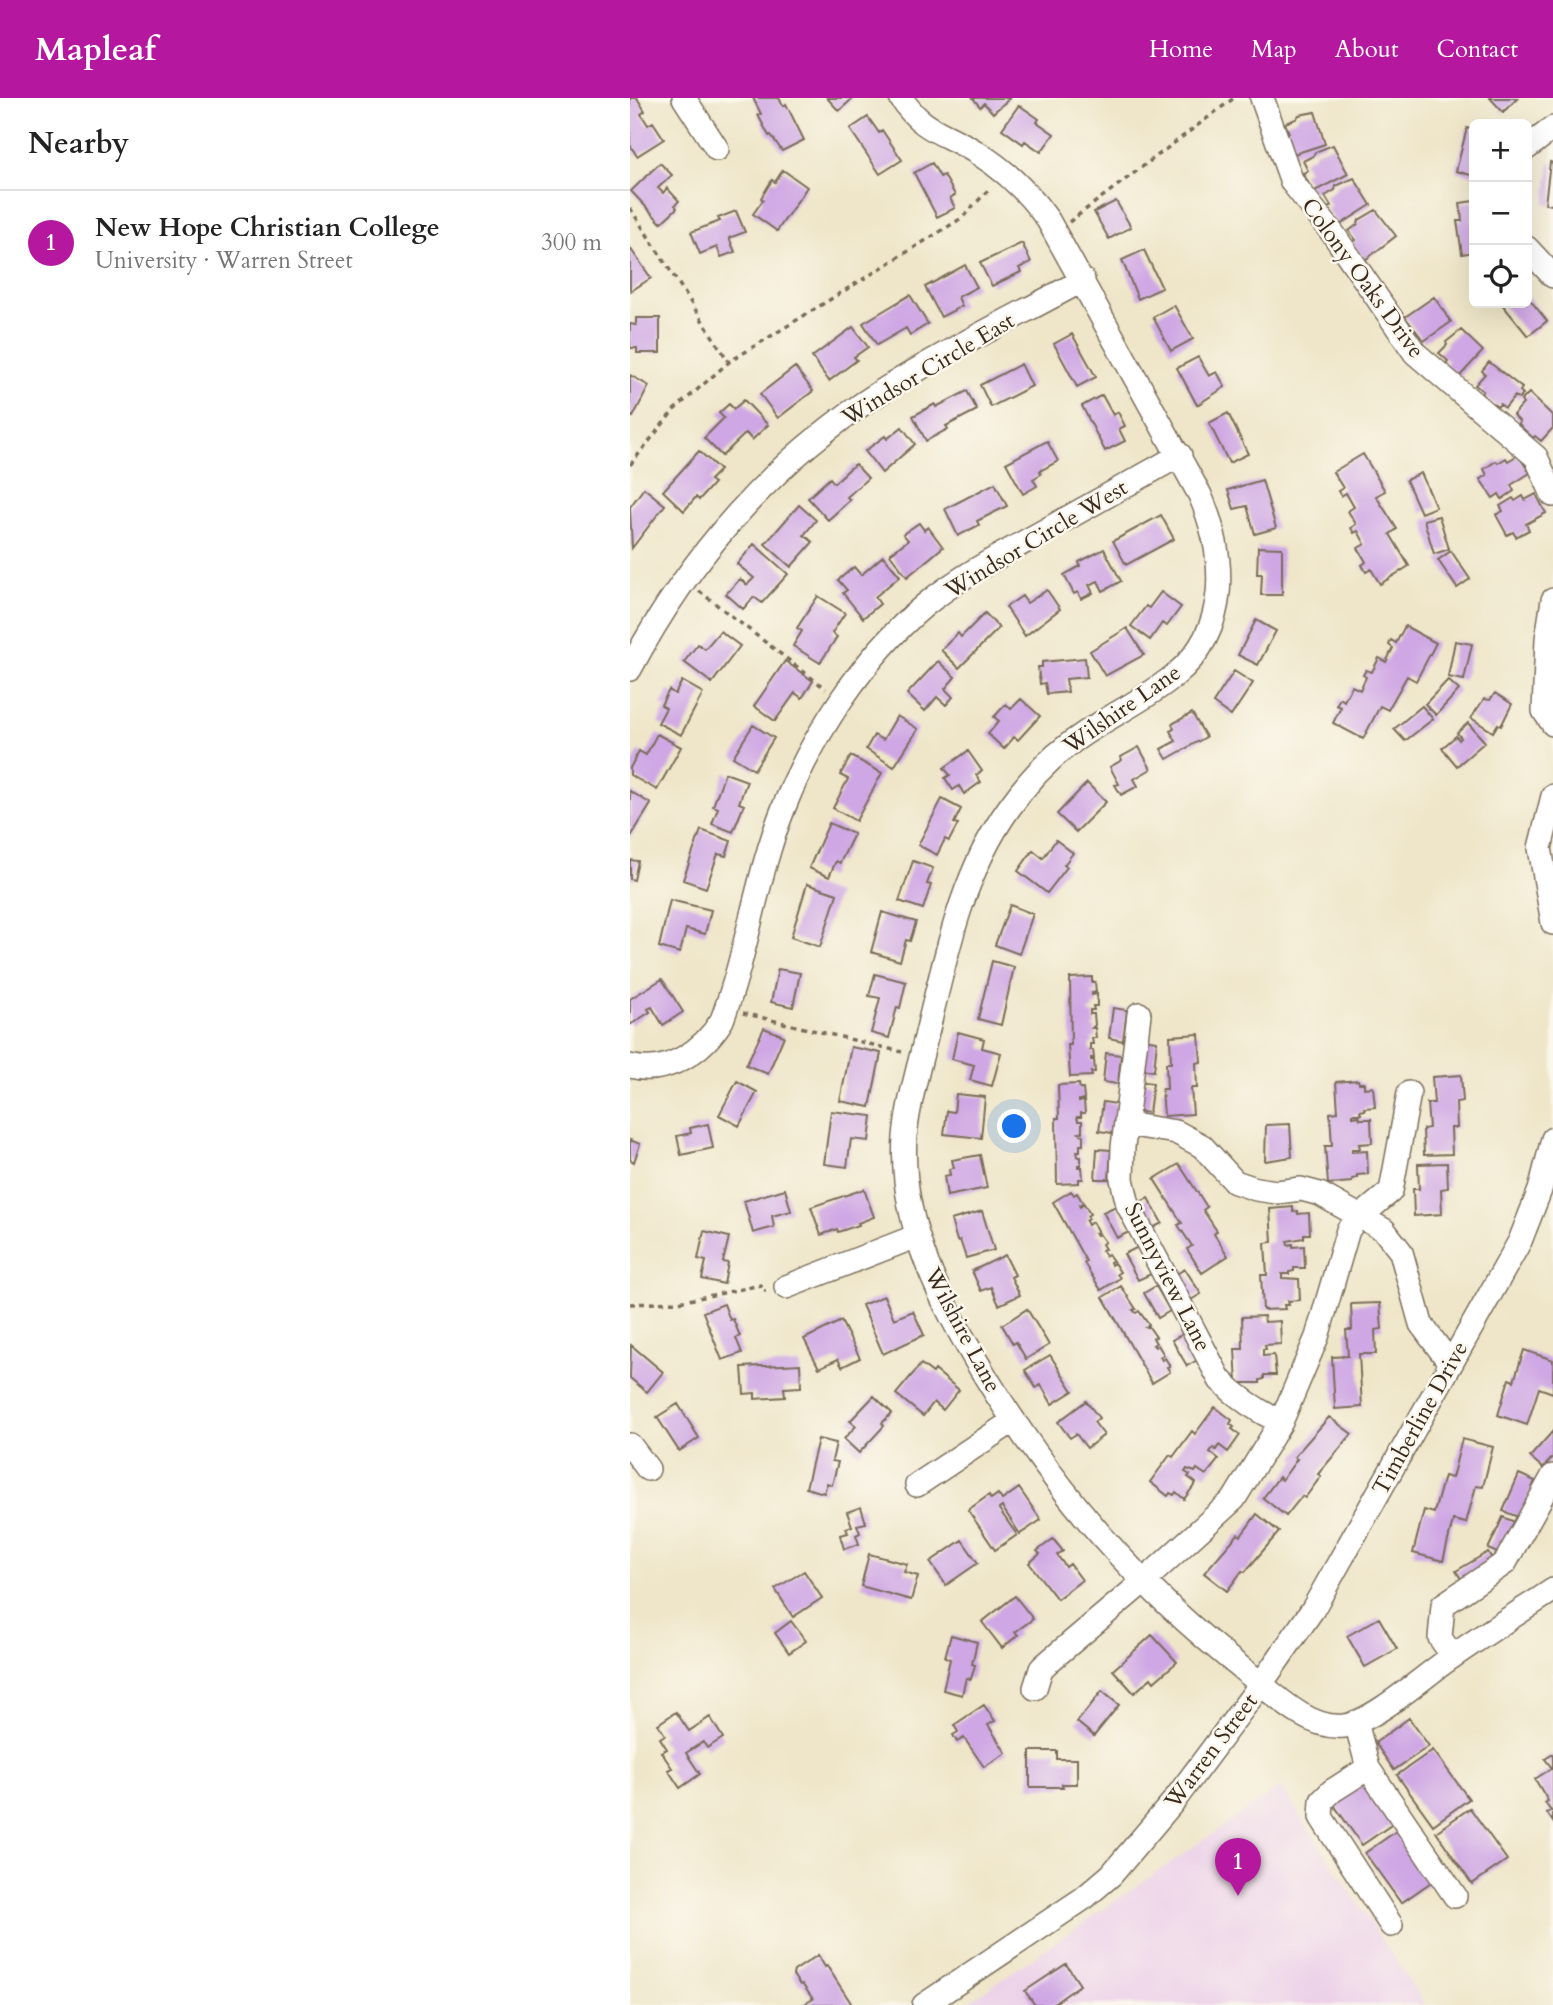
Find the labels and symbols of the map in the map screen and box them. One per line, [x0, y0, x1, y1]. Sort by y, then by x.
street label: Colony Oaks Drive [1294, 191, 1432, 365]
street label: Windsor Circle East [835, 305, 1020, 433]
street label: Windsor Circle West [938, 472, 1133, 606]
street label: Wilshire Lane [1056, 657, 1187, 762]
your location [997, 1109, 1031, 1143]
street label: Sunnyview Lane [1117, 1197, 1219, 1357]
street label: Wilshire Lane [917, 1261, 1009, 1398]
street label: Timberline Drive [1365, 1335, 1475, 1501]
street label: Warren Street [1157, 1687, 1265, 1816]
pin: 1 [1215, 1838, 1261, 1896]

